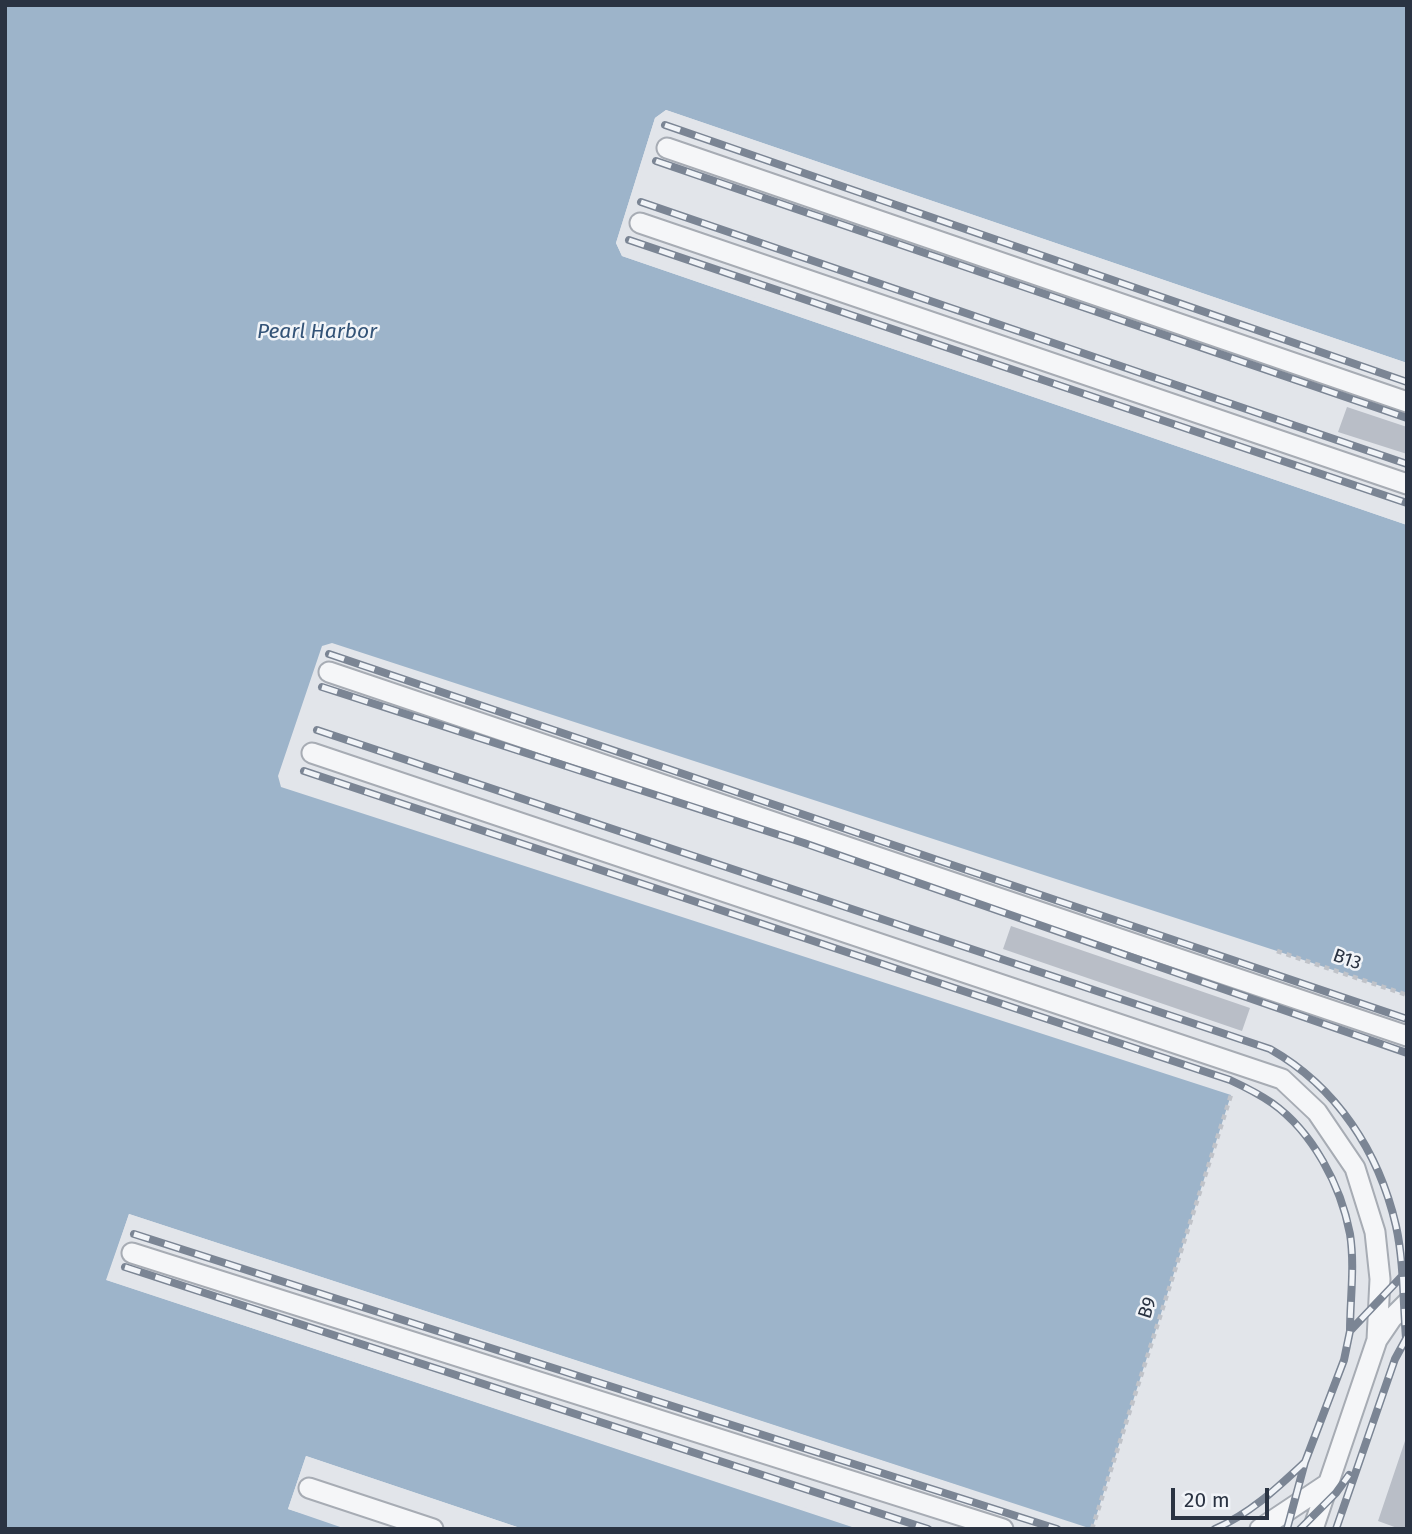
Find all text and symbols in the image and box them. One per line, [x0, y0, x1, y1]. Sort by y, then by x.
water label: Pearl Harbor [257, 319, 377, 345]
street label: B13 [1330, 945, 1364, 975]
street label: B9 [1134, 1294, 1162, 1322]
scale bar [1174, 1474, 1272, 1518]
text: 20 m [1184, 1487, 1230, 1513]

